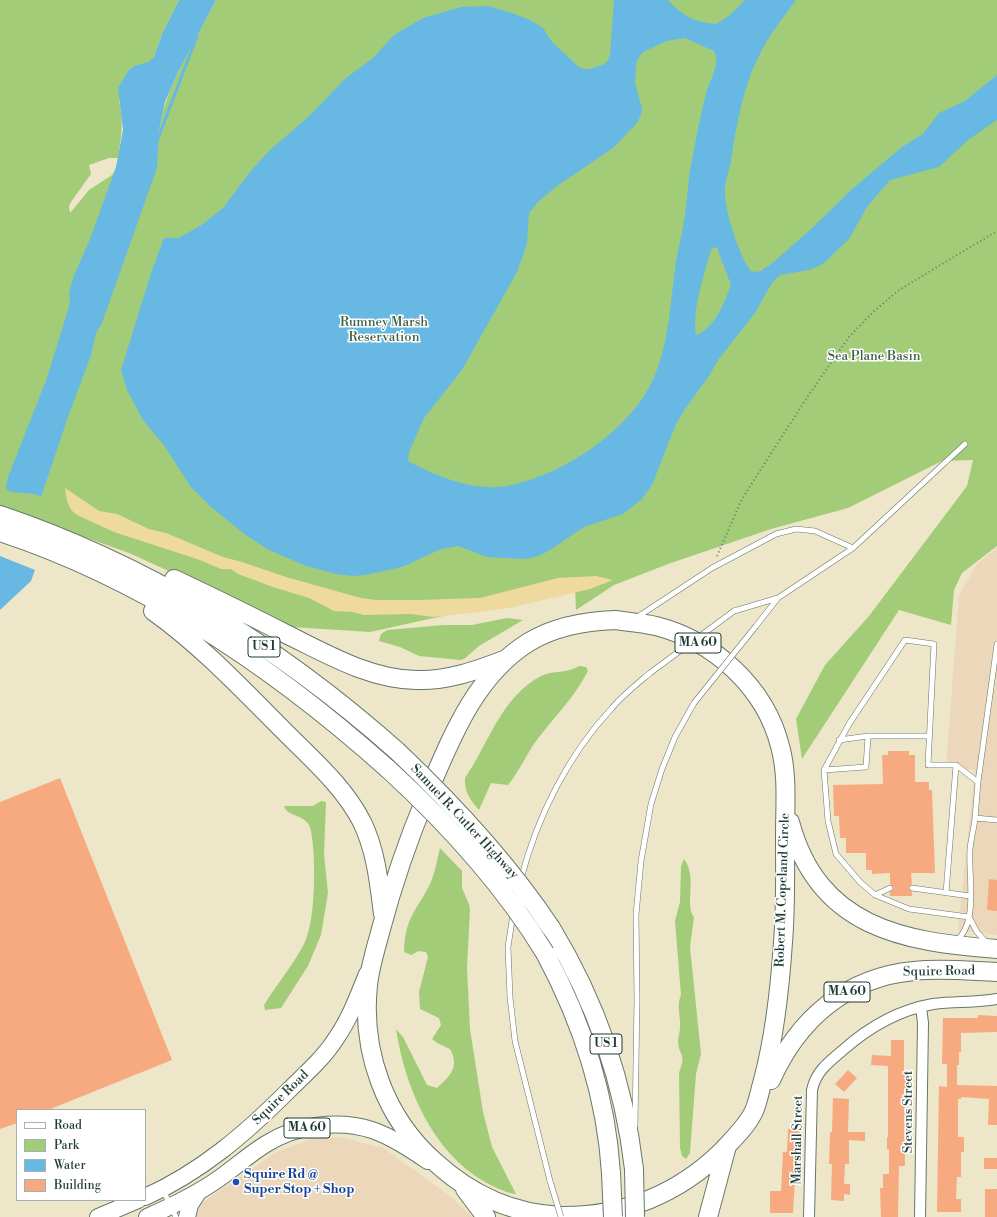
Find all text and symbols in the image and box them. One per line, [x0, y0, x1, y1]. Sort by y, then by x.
park label: Rumney Marsh Reservation [340, 315, 428, 346]
park label: Sea Plane Basin [827, 349, 921, 365]
road number: MA 60 [675, 633, 721, 653]
road number: US 1 [248, 637, 280, 657]
street label: Samuel R. Cutler Highway [407, 761, 521, 883]
street label: Robert M. Copeland Circle [773, 812, 793, 968]
street label: Squire Road [903, 964, 975, 980]
road number: MA 60 [824, 982, 870, 1002]
road number: US 1 [590, 1034, 622, 1054]
street label: Squire Road [250, 1067, 312, 1129]
street label: Stevens Street [901, 1071, 917, 1153]
street label: Marshall Street [789, 1095, 807, 1185]
legend [16, 1109, 146, 1201]
text: Road [54, 1118, 82, 1133]
road number: MA 60 [284, 1118, 330, 1138]
text: Park [54, 1138, 79, 1153]
text: Water [54, 1158, 86, 1173]
place label: Squire Rd @ Super Stop + Shop [244, 1167, 354, 1198]
marker: Squire Rd @ Super Stop + Shop [231, 1177, 241, 1187]
text: Building [54, 1178, 101, 1193]

